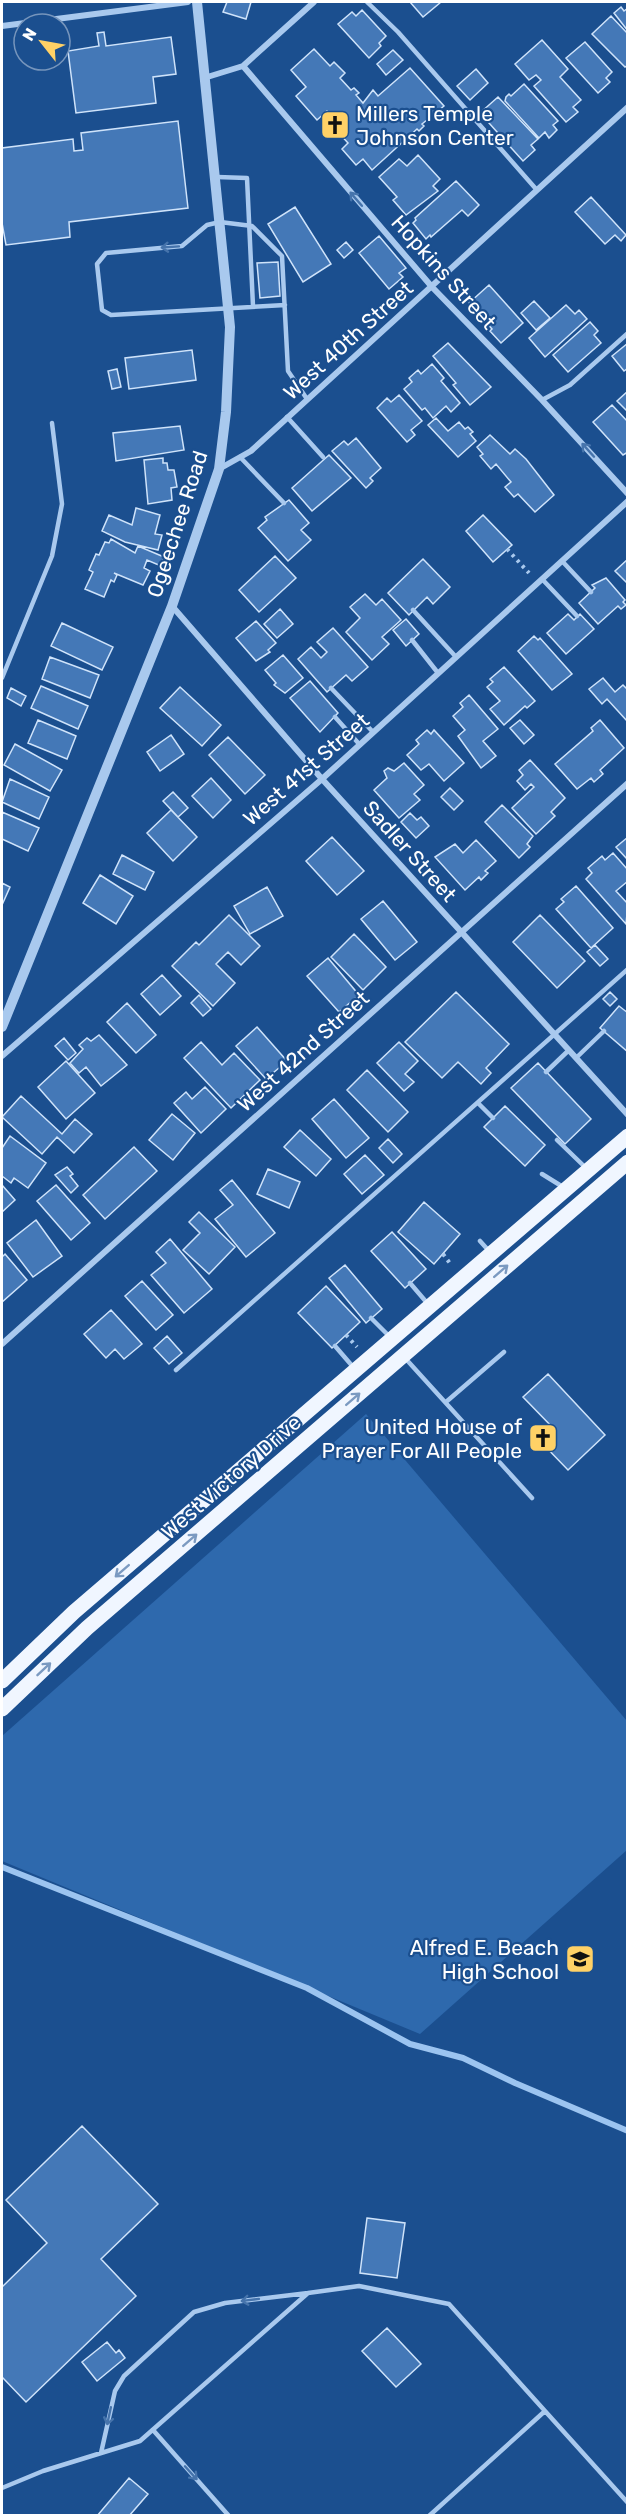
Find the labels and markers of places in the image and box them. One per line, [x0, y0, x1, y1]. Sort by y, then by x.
place label: Millers Temple Johnson Center [356, 101, 514, 150]
church icon: Millers Temple Johnson Center [319, 109, 351, 141]
place label: United House of Prayer For All People [322, 1414, 522, 1463]
church icon: United House of Prayer For All People [527, 1422, 559, 1454]
place label: Alfred E. Beach High School [410, 1935, 559, 1984]
school or university icon: Alfred E. Beach High School [564, 1943, 596, 1975]

